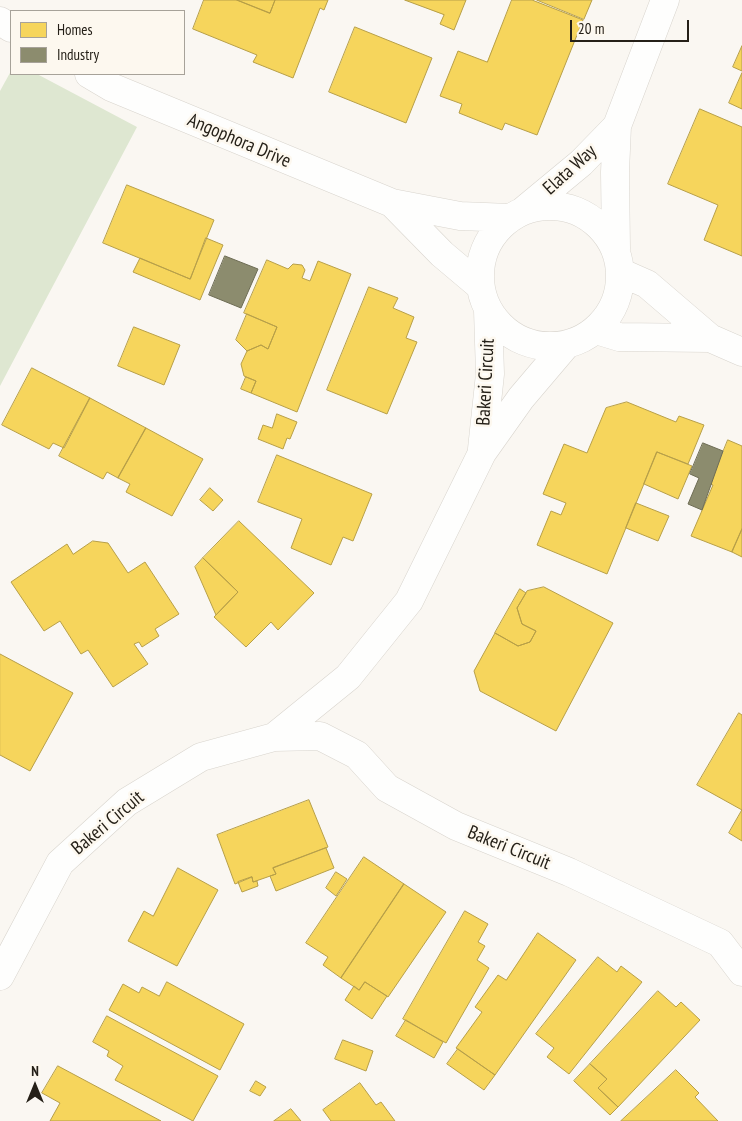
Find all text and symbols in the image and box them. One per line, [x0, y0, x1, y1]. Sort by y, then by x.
legend [10, 10, 185, 75]
scale bar [572, 10, 691, 42]
text: 20 m [578, 19, 604, 38]
text: Homes [57, 20, 93, 39]
text: Industry [57, 45, 99, 64]
street label: Angophora Drive [184, 109, 294, 173]
street label: Elata Way [539, 140, 601, 200]
street label: Bakeri Circuit [472, 338, 500, 426]
street label: Bakeri Circuit [67, 786, 149, 860]
street label: Bakeri Circuit [464, 821, 554, 875]
north arrow [10, 1061, 60, 1111]
text: N [31, 1062, 39, 1080]

